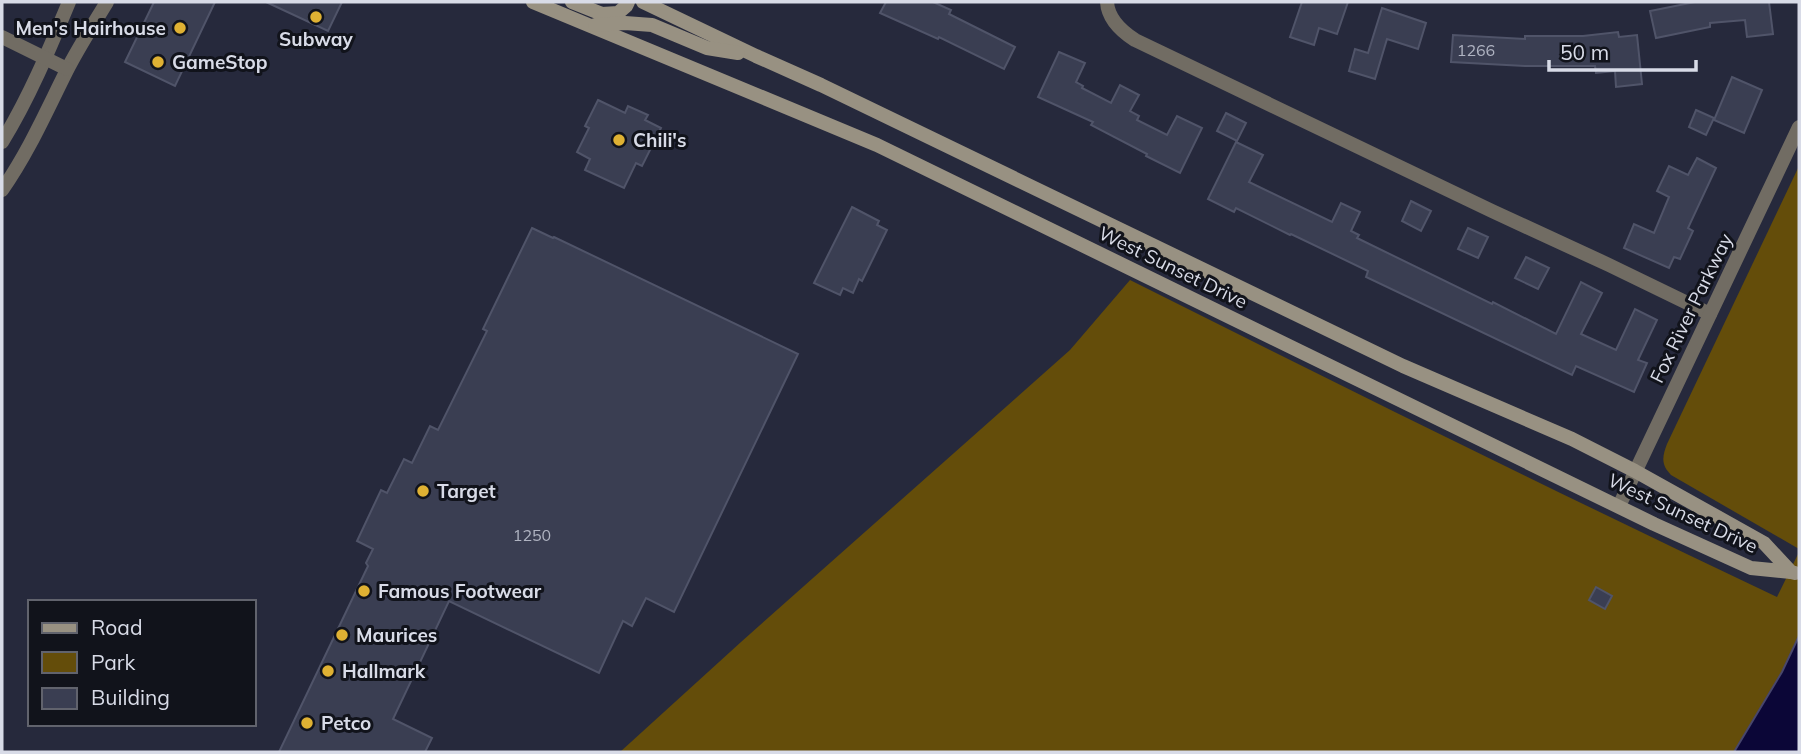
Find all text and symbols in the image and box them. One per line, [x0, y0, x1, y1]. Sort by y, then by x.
marker: Subway [308, 9, 324, 25]
place label: Men's Hairhouse [15, 16, 166, 40]
marker: Men's Hairhouse [172, 20, 188, 36]
place label: Subway [279, 27, 354, 51]
scale bar [1549, 28, 1696, 72]
text: 50 m [1560, 39, 1609, 65]
house number: 1266 [1457, 40, 1495, 60]
place label: GameStop [172, 50, 268, 74]
marker: GameStop [150, 54, 166, 70]
place label: Chili's [633, 128, 687, 152]
marker: Chili's [611, 132, 627, 148]
street label: West Sunset Drive [1095, 221, 1251, 313]
street label: Fox River Parkway [1644, 229, 1738, 387]
street label: West Sunset Drive [1604, 468, 1762, 558]
place label: Target [437, 479, 496, 503]
marker: Target [415, 483, 431, 499]
house number: 1250 [513, 525, 551, 545]
place label: Famous Footwear [378, 579, 542, 603]
marker: Famous Footwear [356, 583, 372, 599]
legend [28, 600, 256, 726]
text: Road [91, 614, 142, 640]
place label: Maurices [356, 623, 437, 647]
marker: Maurices [334, 627, 350, 643]
text: Park [91, 649, 135, 675]
place label: Hallmark [342, 659, 426, 683]
marker: Hallmark [320, 663, 336, 679]
text: Building [91, 684, 170, 710]
place label: Petco [321, 711, 371, 735]
marker: Petco [299, 715, 315, 731]

